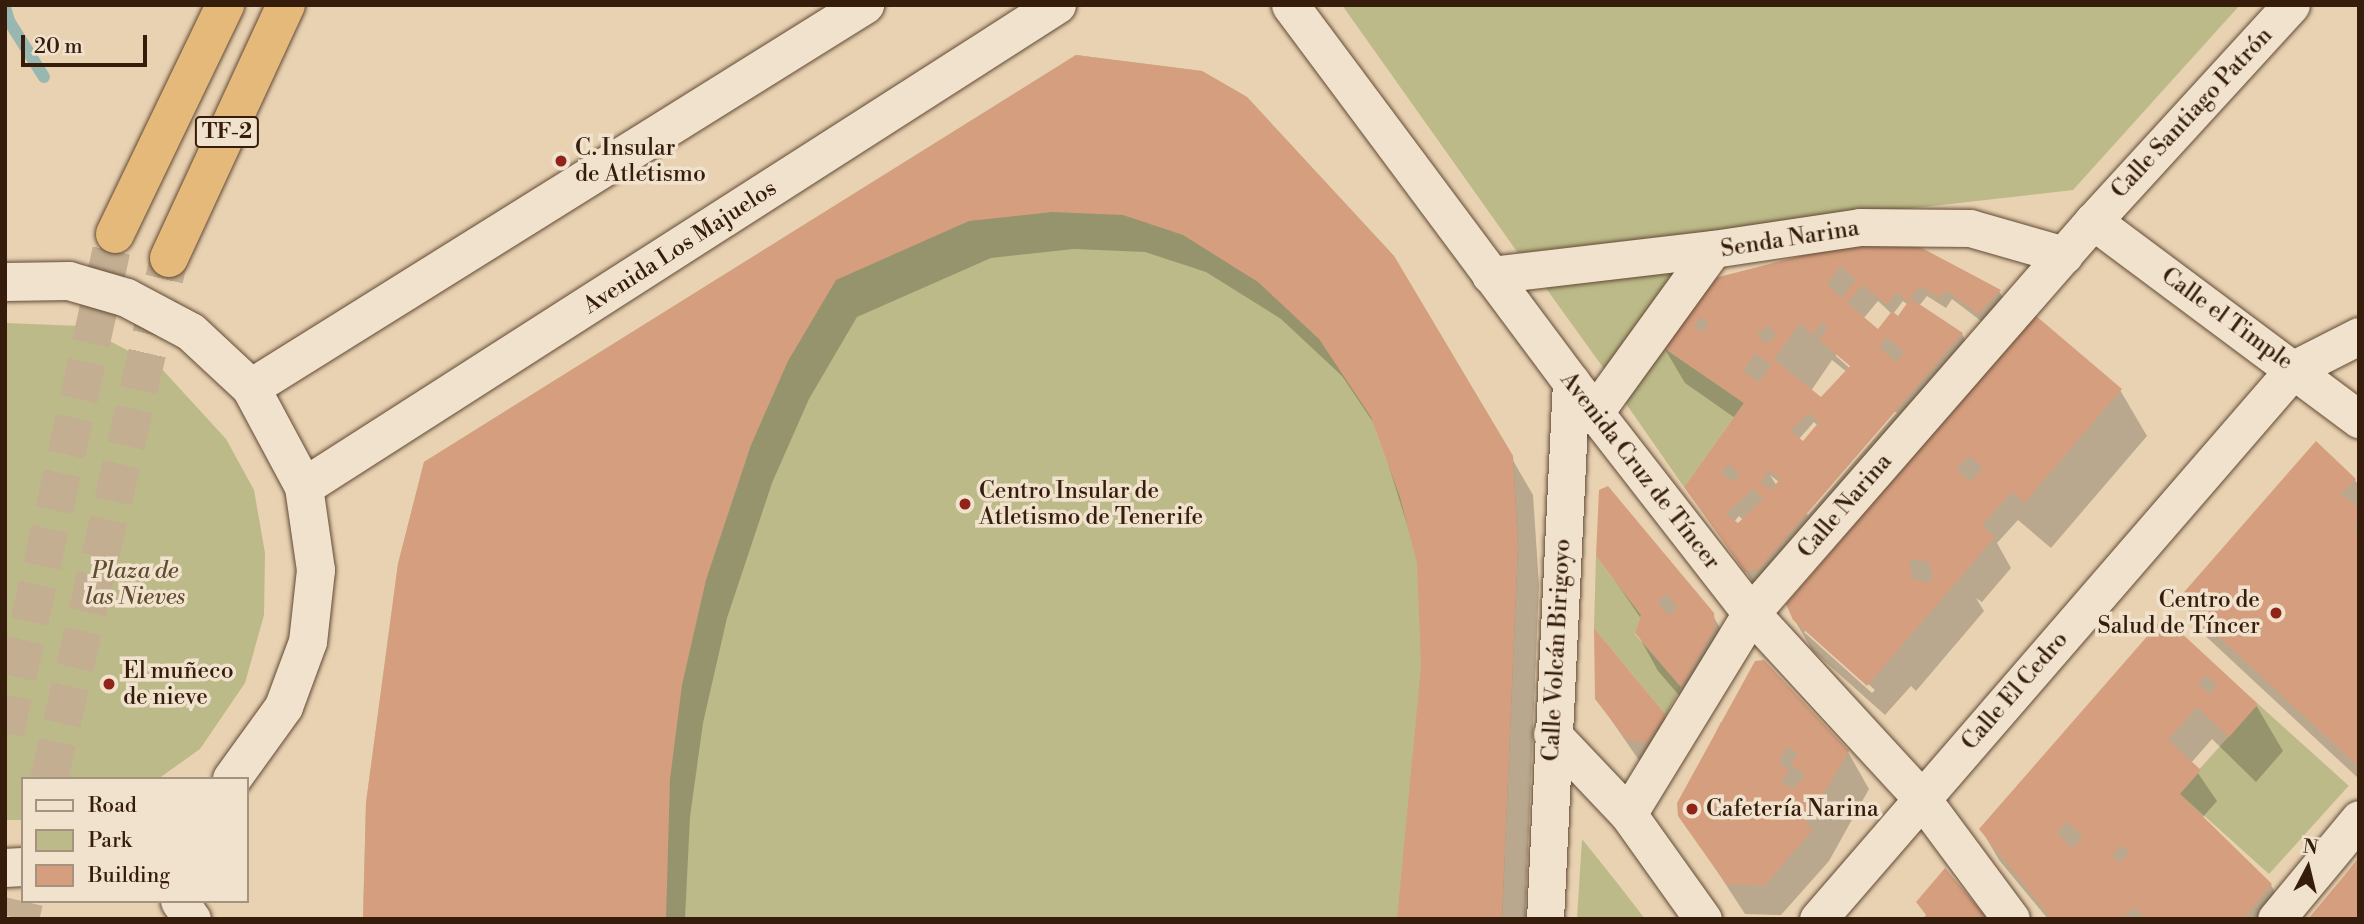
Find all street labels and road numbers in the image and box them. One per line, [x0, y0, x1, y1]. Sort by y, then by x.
street label: Calle Santiago Patrón [2106, 22, 2278, 204]
road number: TF-2 [194, 114, 260, 150]
street label: Avenida Los Majuelos [578, 174, 782, 320]
street label: Senda Narina [1719, 214, 1861, 264]
street label: Calle el Timple [2156, 262, 2298, 376]
street label: Avenida Cruz de Tíncer [1554, 367, 1726, 575]
street label: Calle Narina [1792, 448, 1898, 564]
street label: Calle Volcán Birigoyo [1537, 538, 1577, 762]
street label: Calle El Cedro [1956, 626, 2074, 756]

